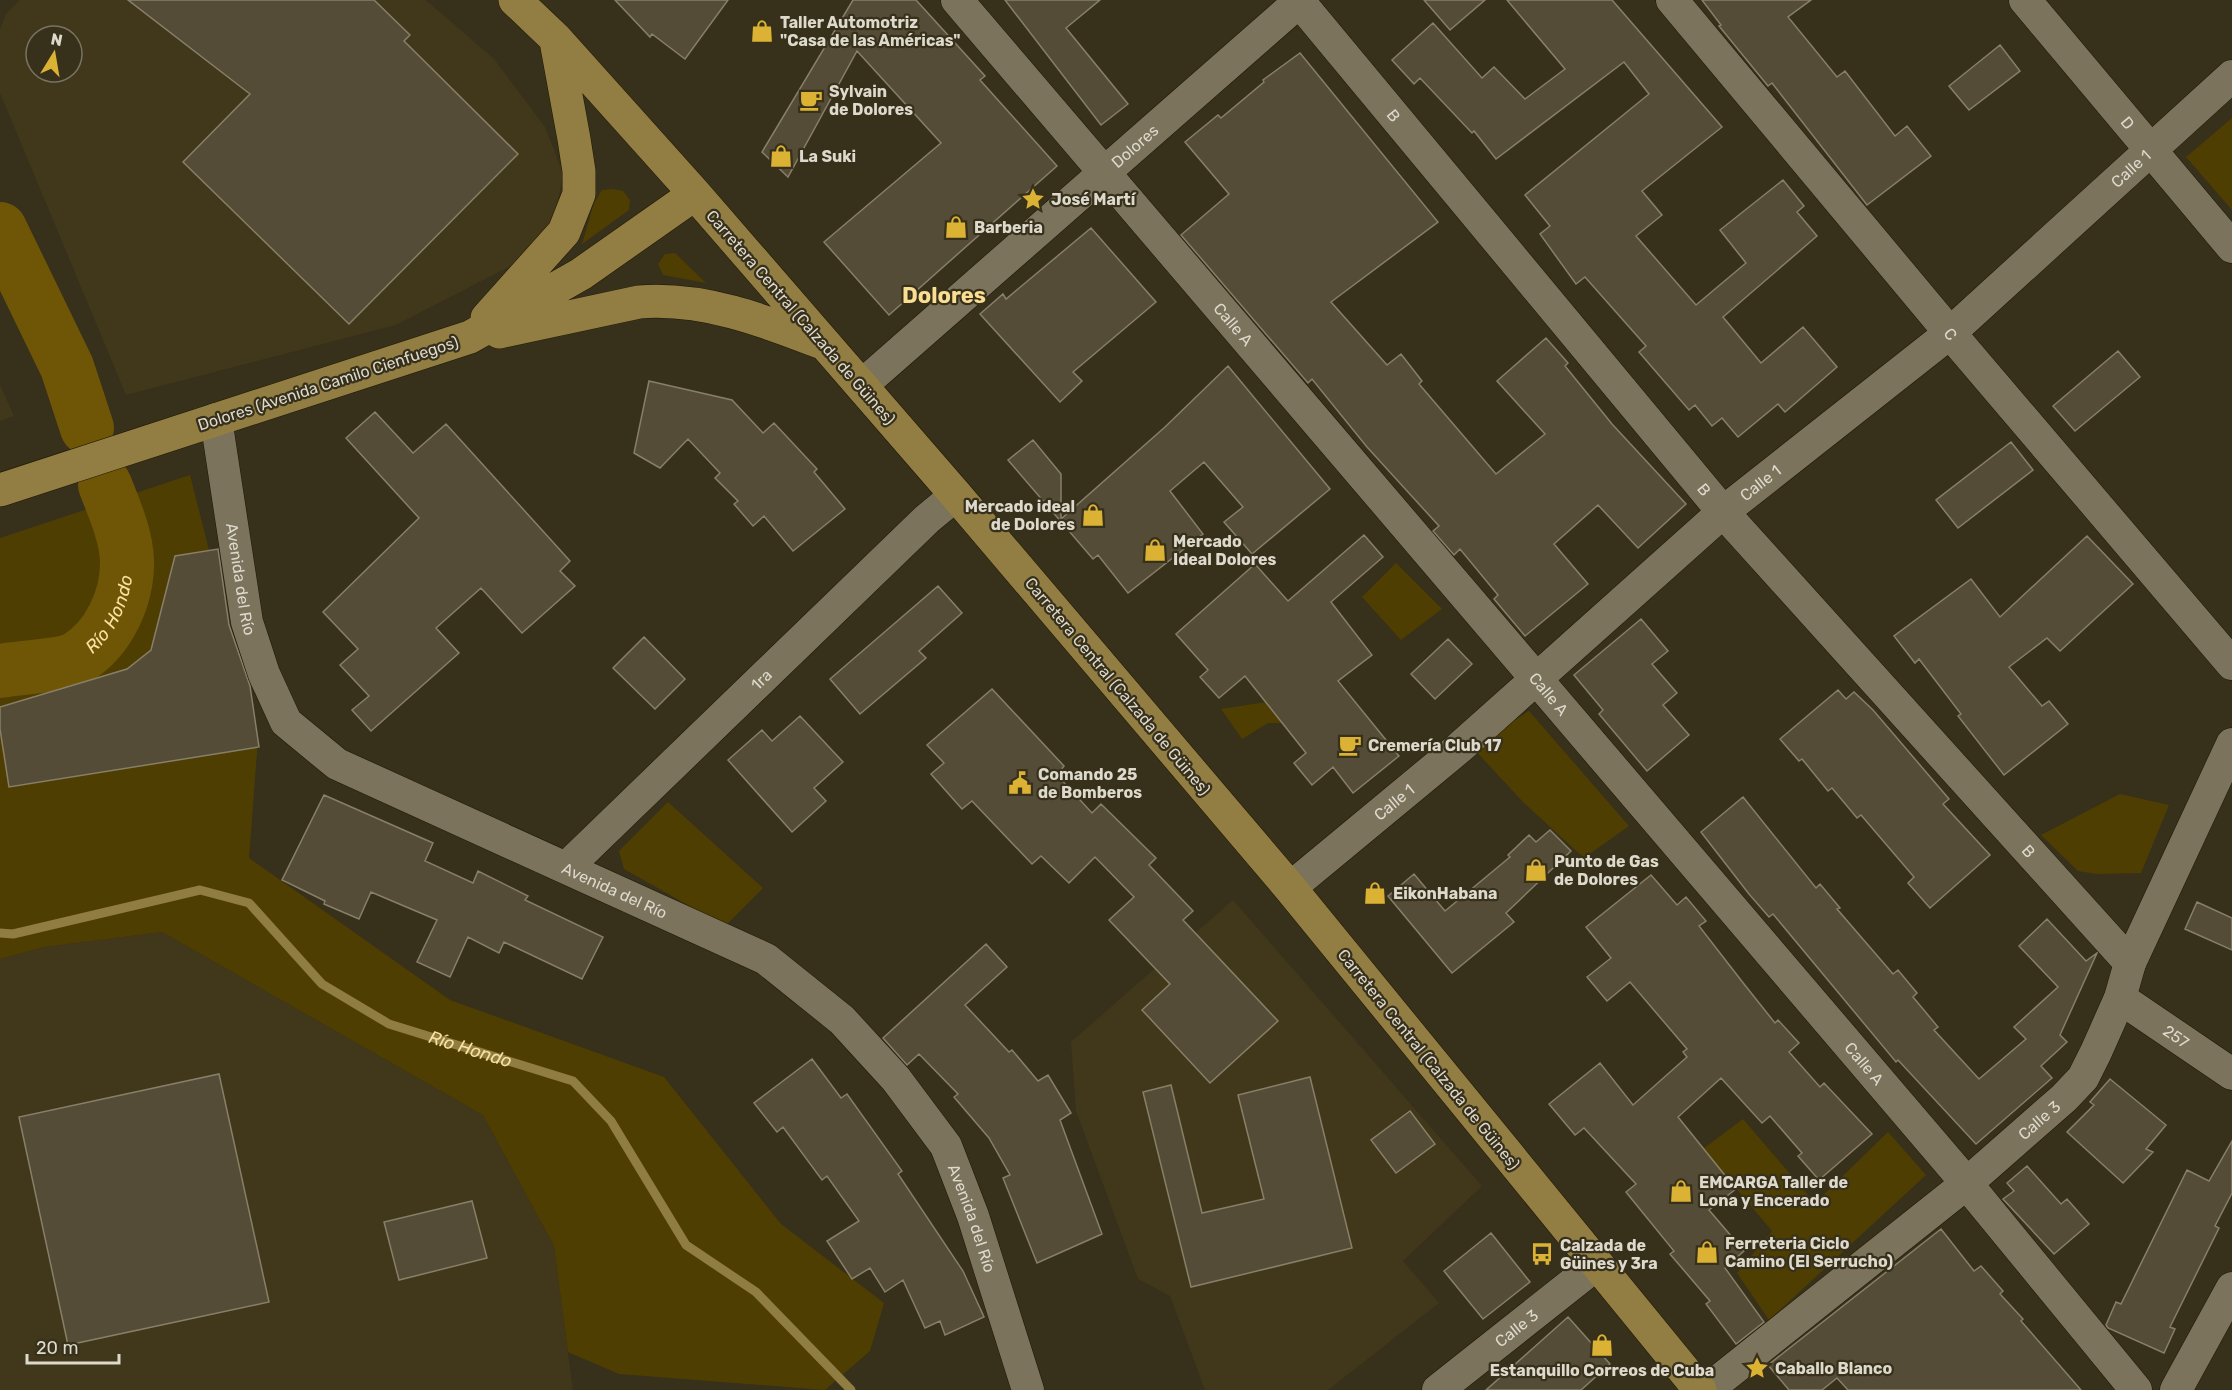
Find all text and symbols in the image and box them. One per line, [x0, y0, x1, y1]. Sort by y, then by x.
place label: Taller Automotriz "Casa de las Américas" [780, 13, 961, 50]
shop icon: Taller Automotriz "Casa de las Américas" [749, 18, 775, 44]
north arrow [24, 24, 84, 84]
text: N [49, 29, 64, 50]
place label: Sylvain de Dolores [829, 82, 913, 119]
cafe icon: Sylvain de Dolores [798, 87, 824, 113]
street label: B [1383, 106, 1404, 126]
street label: D [2117, 113, 2138, 133]
street label: Dolores [1108, 121, 1162, 172]
shop icon: La Suki [768, 143, 794, 169]
street label: Calle 1 [2107, 146, 2155, 192]
place label: La Suki [799, 147, 856, 166]
place icon: José Martí [1020, 186, 1046, 212]
place label: José Martí [1051, 190, 1137, 209]
street label: Carretera Central (Calzada de Güines) [702, 206, 899, 429]
shop icon: Barberia [943, 214, 969, 240]
place label: Barberia [974, 218, 1043, 237]
district label: Dolores [902, 282, 986, 309]
street label: Calle A [1210, 299, 1257, 350]
street label: C [1940, 324, 1961, 344]
street label: Dolores (Avenida Camilo Cienfuegos) [195, 332, 461, 435]
street label: Calle 1 [1736, 461, 1785, 505]
street label: B [1693, 480, 1715, 500]
place label: Mercado ideal de Dolores [965, 497, 1075, 534]
shop icon: Mercado ideal de Dolores [1080, 502, 1106, 528]
street label: Avenida del Río [222, 522, 260, 638]
place label: Mercado Ideal Dolores [1173, 532, 1276, 569]
shop icon: Mercado Ideal Dolores [1142, 537, 1168, 563]
water label: Río Hondo [81, 573, 137, 658]
street label: Carretera Central (Calzada de Güines) [1021, 574, 1214, 799]
street label: 1ra [747, 665, 776, 694]
street label: Calle A [1525, 669, 1572, 720]
cafe icon: Cremería Club 17 [1337, 732, 1363, 758]
place label: Cremería Club 17 [1368, 736, 1501, 755]
place label: Comando 25 de Bomberos [1038, 765, 1142, 802]
public building icon: Comando 25 de Bomberos [1007, 770, 1033, 796]
street label: Calle 1 [1370, 780, 1418, 825]
street label: B [2018, 841, 2039, 862]
place label: Punto de Gas de Dolores [1554, 852, 1659, 889]
shop icon: Punto de Gas de Dolores [1523, 857, 1549, 883]
street label: Avenida del Río [559, 859, 670, 923]
shop icon: EikonHabana [1362, 880, 1388, 906]
place label: EikonHabana [1393, 884, 1497, 903]
street label: Carretera Central (Calzada de Güines) [1334, 945, 1524, 1173]
street label: 257 [2159, 1021, 2193, 1052]
water label: Río Hondo [426, 1026, 515, 1072]
street label: Calle A [1840, 1038, 1888, 1089]
street label: Calle 3 [2014, 1097, 2064, 1144]
street label: Avenida del Río [944, 1161, 999, 1275]
place label: EMCARGA Taller de Lona y Encerado [1699, 1173, 1848, 1210]
shop icon: EMCARGA Taller de Lona y Encerado [1668, 1178, 1694, 1204]
place label: Ferreteria Ciclo Camino (El Serrucho) [1725, 1234, 1893, 1271]
place label: Calzada de Güines y 3ra [1560, 1236, 1658, 1273]
shop icon: Ferreteria Ciclo Camino (El Serrucho) [1694, 1239, 1720, 1265]
bus stop icon: Calzada de Güines y 3ra [1529, 1241, 1555, 1267]
street label: Calle 3 [1491, 1305, 1542, 1351]
scale bar [27, 1327, 118, 1365]
shop icon: Estanquillo Correos de Cuba [1589, 1332, 1615, 1358]
text: 20 m [36, 1337, 78, 1359]
place icon: Caballo Blanco [1744, 1355, 1770, 1381]
place label: Caballo Blanco [1775, 1359, 1893, 1378]
place label: Estanquillo Correos de Cuba [1490, 1361, 1714, 1380]

